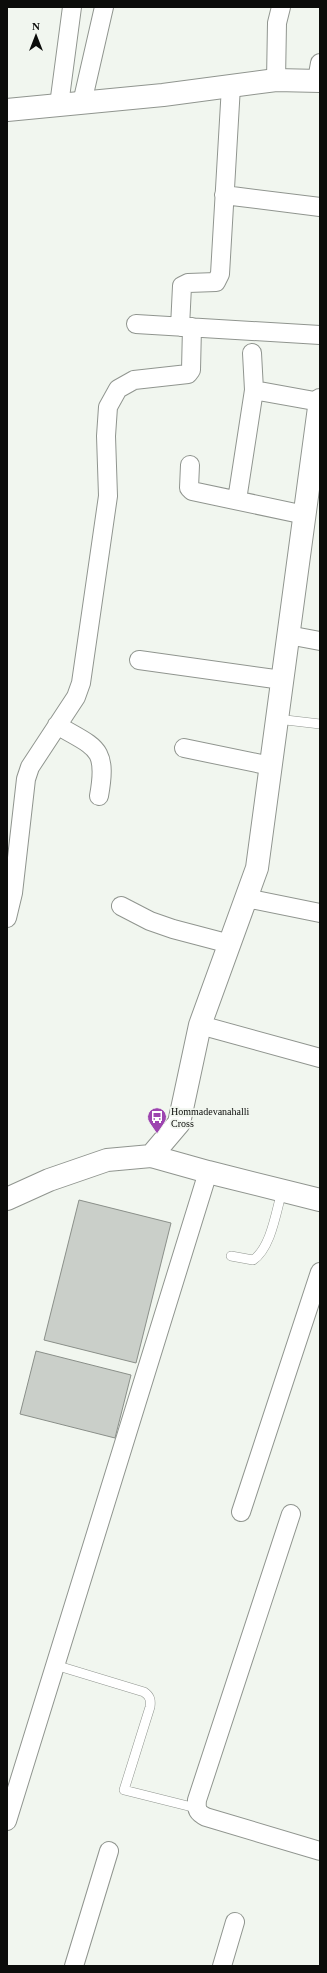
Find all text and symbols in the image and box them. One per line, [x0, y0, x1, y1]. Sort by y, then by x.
north arrow [16, 16, 56, 56]
text: N [32, 20, 40, 32]
bus stop icon: Hommadevanahalli Cross [146, 1106, 168, 1134]
place label: Hommadevanahalli Cross [171, 1106, 250, 1129]

